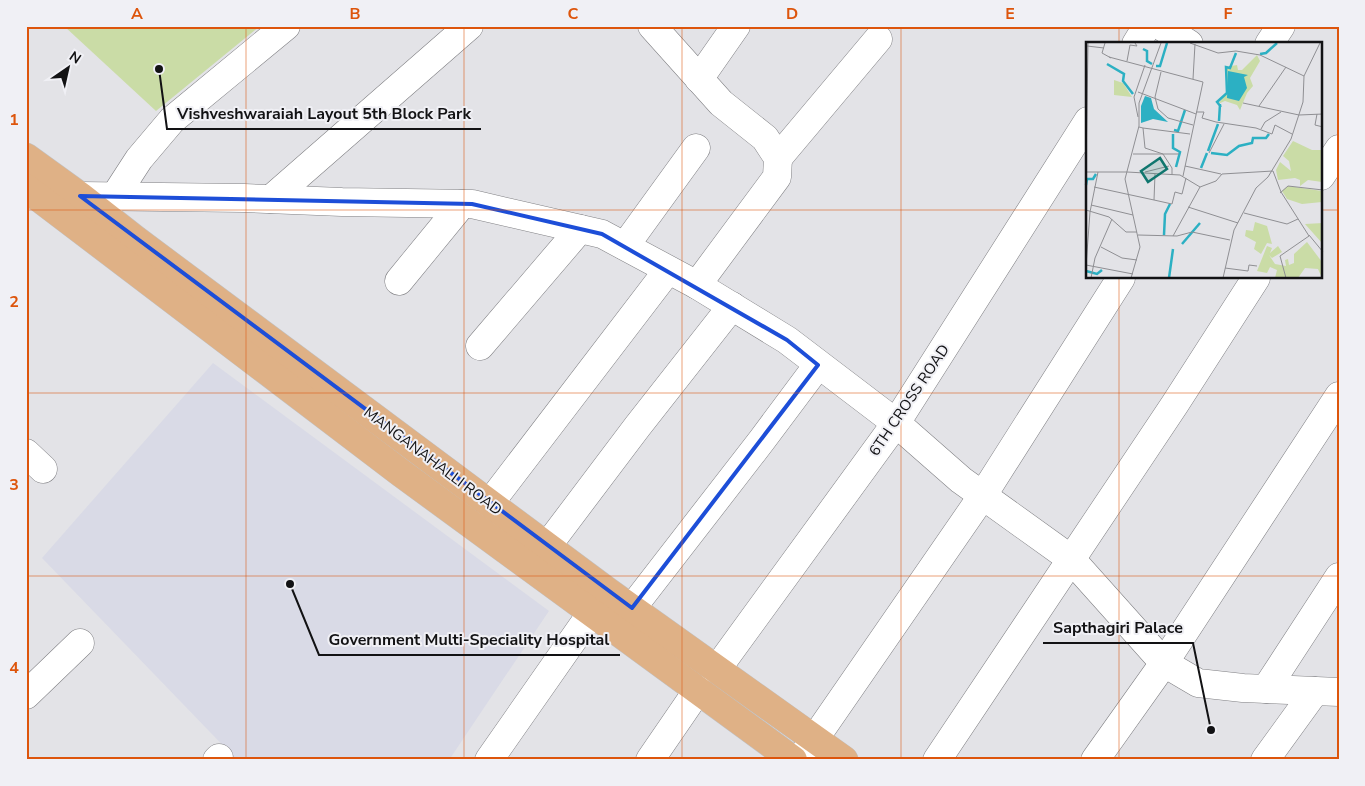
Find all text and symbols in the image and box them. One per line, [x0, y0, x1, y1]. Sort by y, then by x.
text: A [131, 3, 143, 25]
text: B [349, 3, 361, 25]
text: C [568, 3, 579, 25]
text: D [786, 3, 798, 25]
text: E [1005, 3, 1015, 25]
text: F [1224, 3, 1233, 25]
north arrow [42, 42, 92, 92]
inset map [1086, 42, 1322, 279]
text: N [65, 47, 85, 68]
callout: Vishveshwaraiah Layout 5th Block Park [167, 98, 481, 129]
text: Vishveshwaraiah Layout 5th Block Park [176, 103, 471, 125]
text: 1 [9, 109, 19, 131]
text: 2 [9, 291, 19, 313]
street label: 6TH CROSS ROAD [864, 340, 954, 460]
street label: MANGANAHALLI ROAD [360, 402, 506, 520]
text: 3 [9, 474, 19, 496]
callout: Sapthagiri Palace [1043, 612, 1193, 643]
text: Sapthagiri Palace [1053, 617, 1183, 639]
callout: Government Multi-Speciality Hospital [319, 624, 620, 655]
text: Government Multi-Speciality Hospital [329, 629, 609, 651]
text: 4 [9, 657, 19, 679]

